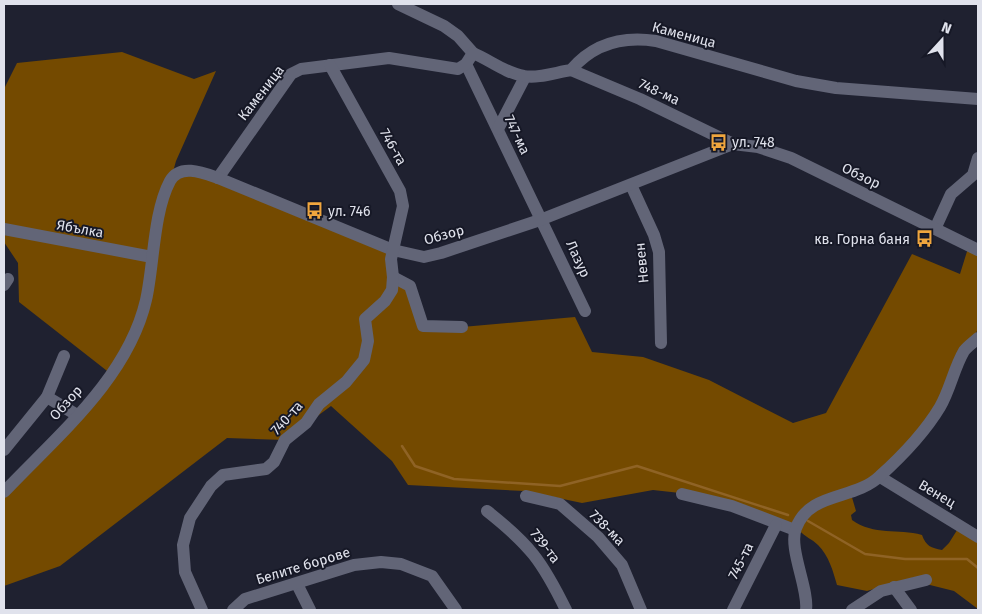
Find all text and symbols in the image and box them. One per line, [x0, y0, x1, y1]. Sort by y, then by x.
north arrow [917, 15, 967, 65]
street label: Каменица [650, 18, 718, 52]
text: N [939, 19, 954, 38]
street label: Каменица [234, 62, 288, 124]
street label: 748-ма [636, 75, 682, 109]
street label: 747-ма [500, 113, 534, 157]
street label: 746-та [376, 126, 410, 168]
bus stop icon: ул. 748 [708, 132, 728, 152]
place label: ул. 748 [732, 134, 775, 151]
street label: Обзор [839, 159, 883, 193]
bus stop icon: ул. 746 [304, 201, 324, 221]
place label: ул. 746 [328, 203, 370, 220]
street label: Ябълка [55, 217, 105, 241]
street label: Обзор [422, 221, 466, 249]
bus stop icon: кв. Горна баня [914, 229, 934, 249]
place label: кв. Горна баня [814, 231, 910, 248]
street label: Лазур [562, 238, 594, 280]
street label: Невен [631, 242, 653, 284]
street label: Обзор [46, 382, 86, 424]
street label: 740-та [267, 398, 307, 438]
street label: Венец [915, 476, 959, 512]
street label: 738-ма [586, 507, 628, 549]
street label: 739-та [526, 525, 564, 567]
street label: 745-та [725, 540, 757, 582]
street label: Белите борове [254, 544, 352, 588]

